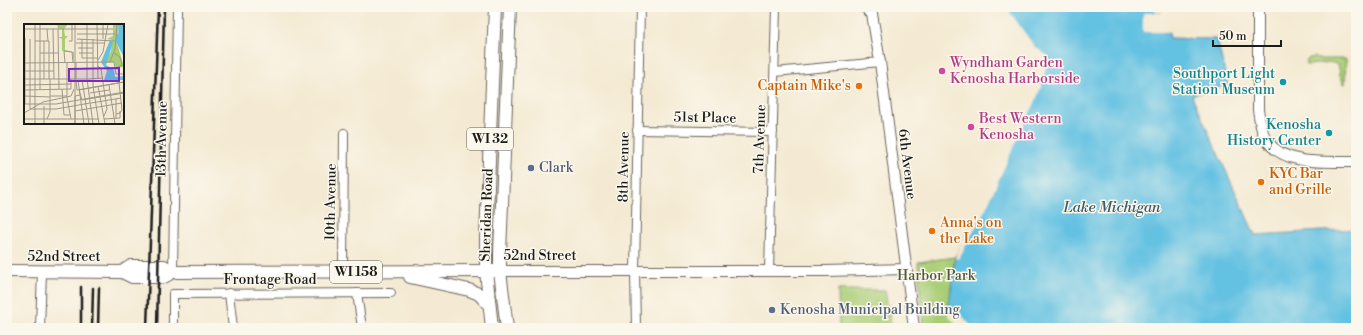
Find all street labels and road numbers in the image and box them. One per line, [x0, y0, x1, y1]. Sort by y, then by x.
street label: 13th Avenue [152, 101, 172, 177]
street label: 7th Avenue [750, 104, 770, 174]
street label: 51st Place [673, 108, 737, 128]
road number: WI 32 [467, 128, 513, 150]
street label: 6th Avenue [894, 128, 920, 200]
street label: 8th Avenue [614, 131, 634, 203]
street label: 10th Avenue [321, 163, 341, 241]
street label: Sheridan Road [476, 168, 498, 262]
street label: 52nd Street [504, 247, 576, 265]
street label: 52nd Street [28, 248, 100, 266]
road number: WI 158 [330, 261, 382, 283]
street label: Frontage Road [224, 271, 316, 289]

